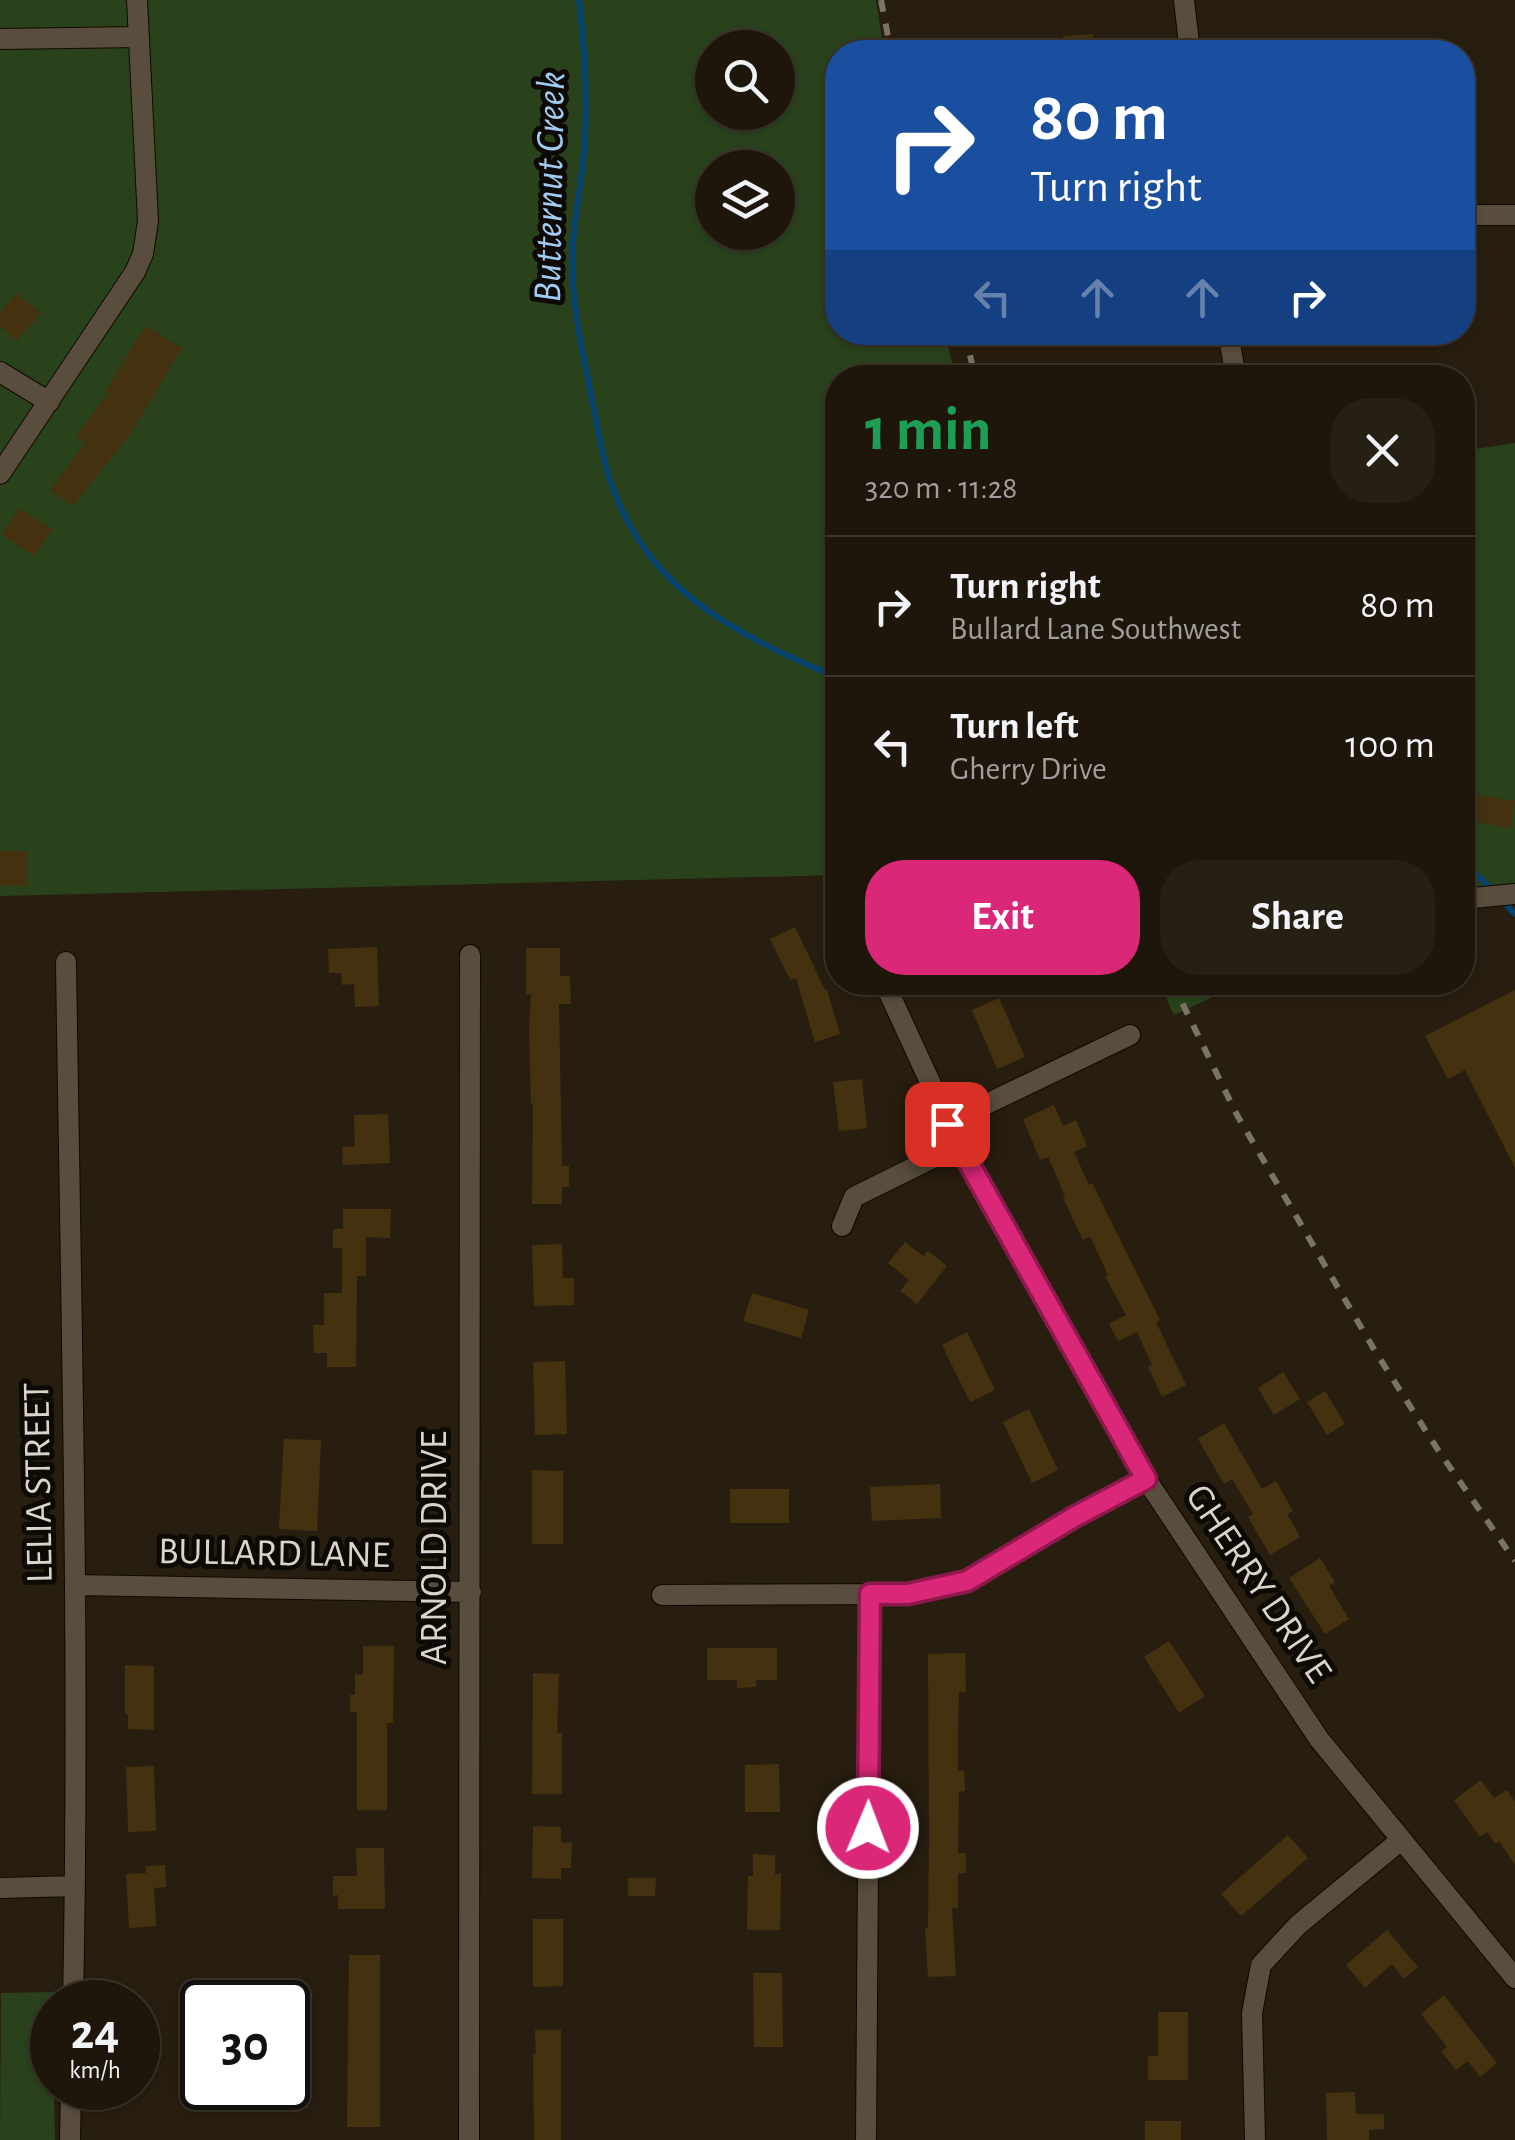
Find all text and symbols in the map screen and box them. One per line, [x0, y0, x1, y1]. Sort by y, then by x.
map controls [695, 30, 795, 250]
button: search [695, 30, 795, 130]
water label: Butternut Creek [528, 71, 572, 303]
icon: right [865, 80, 995, 210]
text: 80 m [1030, 83, 1168, 153]
button: layers [695, 150, 795, 250]
text: Turn right [1030, 165, 1202, 210]
icon: left [965, 270, 1020, 325]
icon: ahead [1070, 270, 1125, 325]
icon: ahead [1175, 270, 1230, 325]
icon: right [1280, 270, 1335, 325]
button: close [1330, 398, 1435, 503]
text: 1 min [865, 401, 991, 461]
text: 320 m · 11:28 [865, 472, 1017, 504]
text: Turn right [950, 568, 1100, 606]
icon: right [865, 579, 920, 634]
text: 80 m [1360, 587, 1435, 625]
text: Bullard Lane Southwest [950, 613, 1241, 645]
text: Turn left [950, 708, 1078, 746]
icon: left [865, 719, 920, 774]
text: 100 m [1345, 727, 1435, 765]
text: Gherry Drive [950, 753, 1107, 785]
button: Exit [865, 860, 1140, 975]
button: Share [1160, 860, 1435, 975]
pin [905, 1082, 990, 1167]
icon: arrive [920, 1097, 975, 1152]
street label: LELIA STREET [18, 1382, 60, 1584]
street label: ARNOLD DRIVE [416, 1431, 454, 1665]
street label: GHERRY DRIVE [1178, 1478, 1338, 1690]
street label: BULLARD LANE [158, 1533, 390, 1575]
position arrow [816, 1776, 920, 1880]
speed limit sign: 30 [180, 1980, 310, 2110]
text: 24 [71, 2008, 119, 2058]
text: km/h [69, 2058, 121, 2083]

